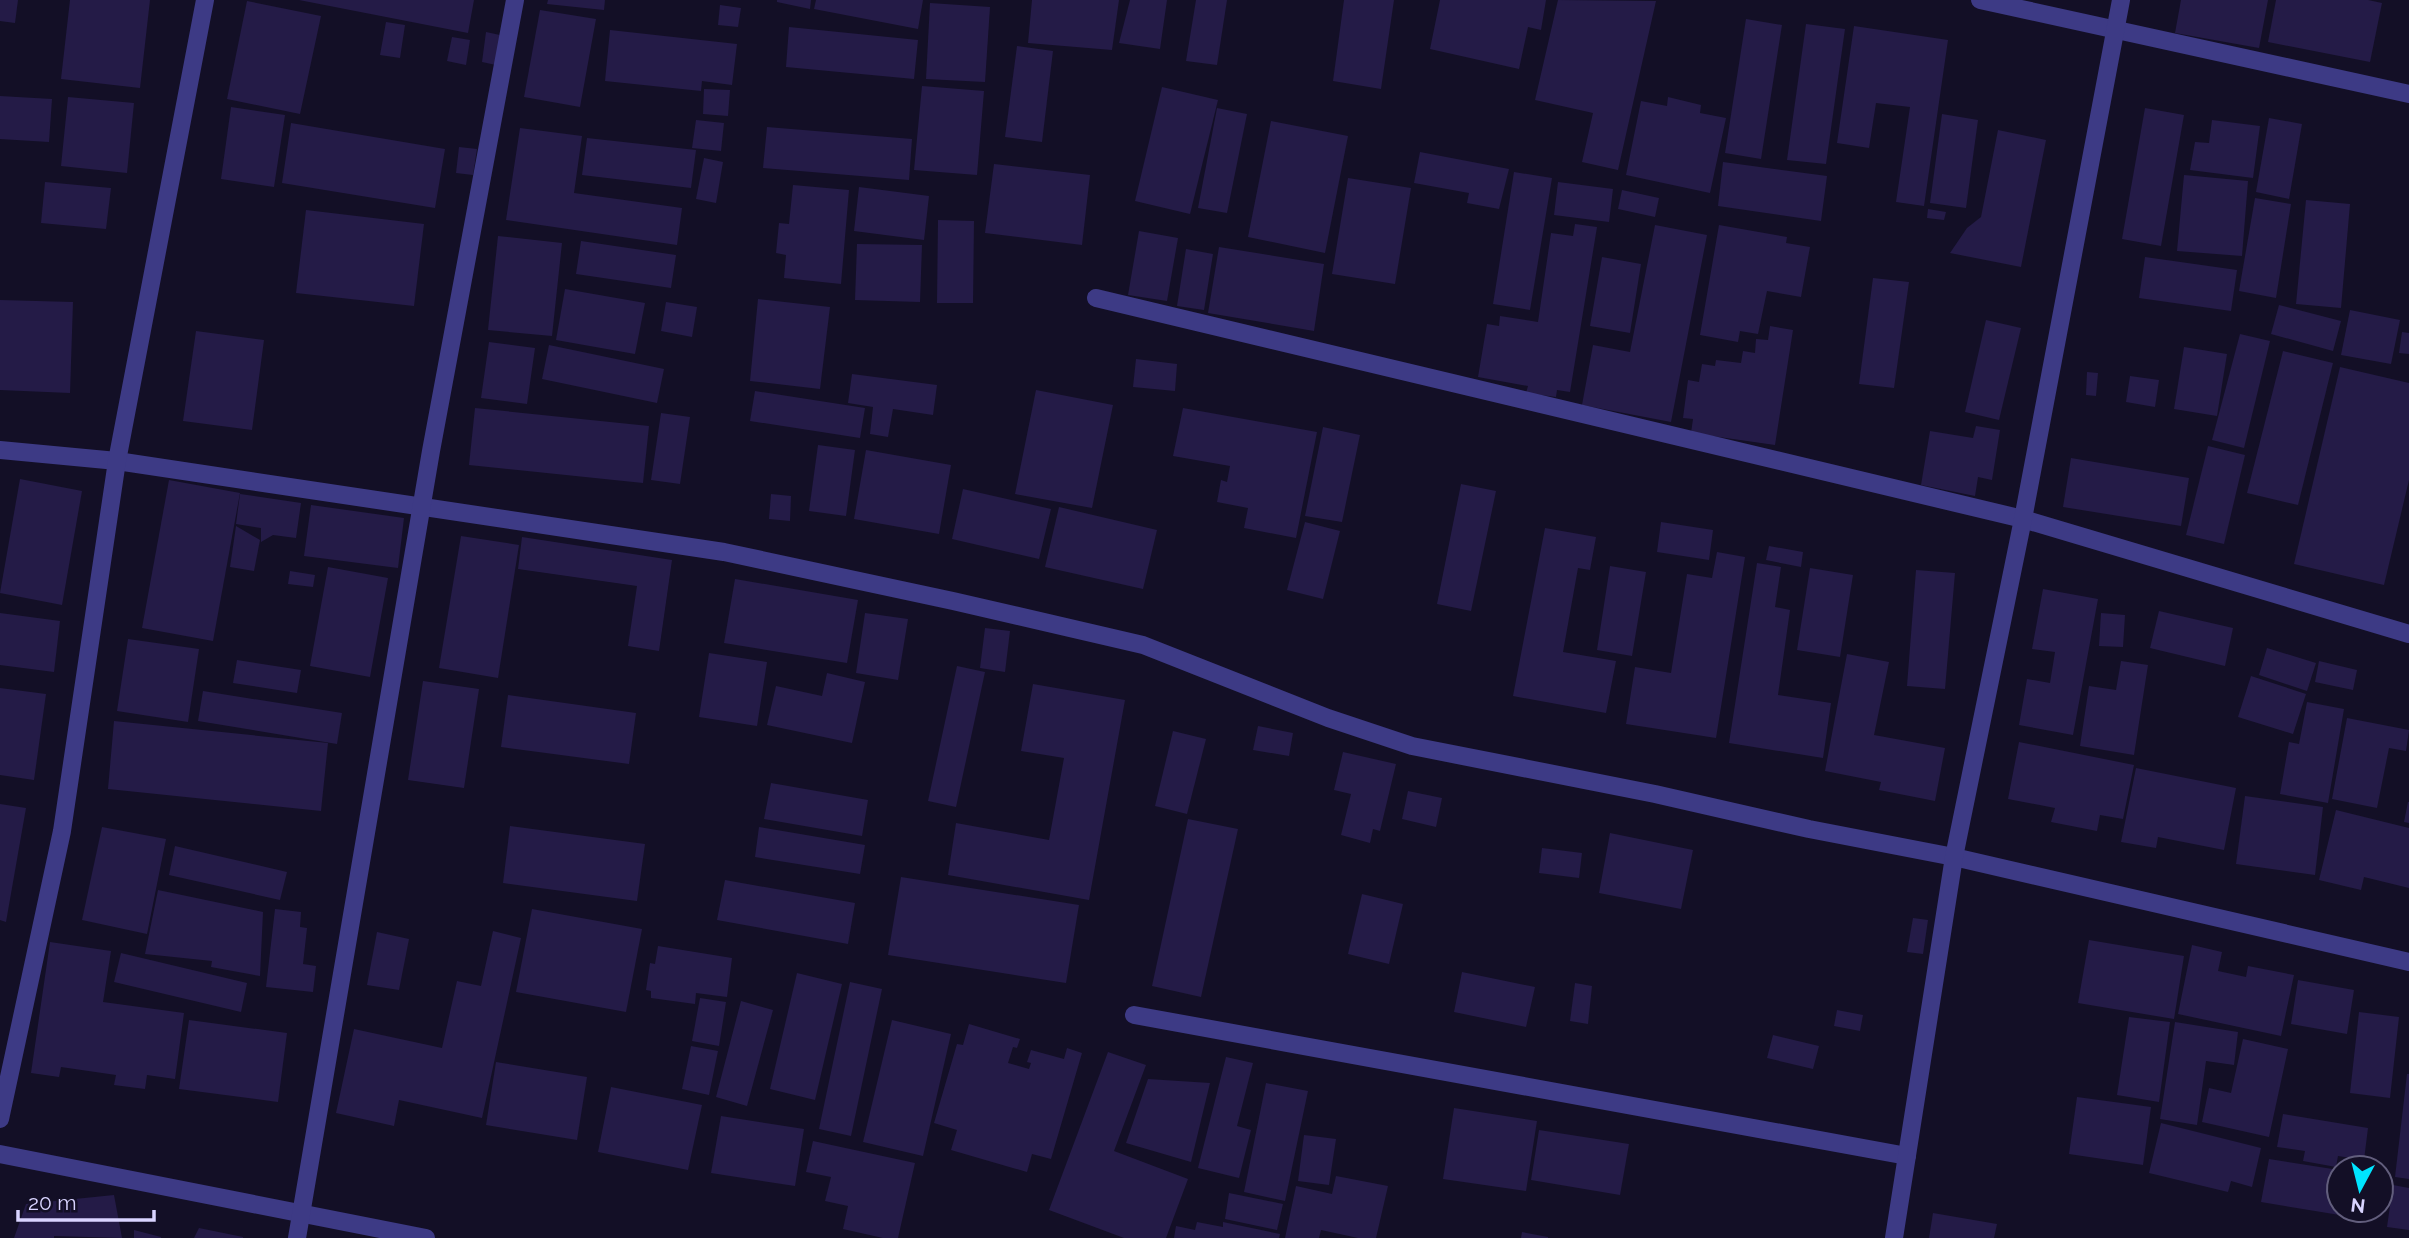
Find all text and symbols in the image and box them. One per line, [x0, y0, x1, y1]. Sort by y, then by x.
north arrow [2325, 1154, 2395, 1224]
scale bar [18, 1178, 154, 1222]
text: 20 m [28, 1190, 76, 1215]
text: N [2349, 1194, 2366, 1218]

